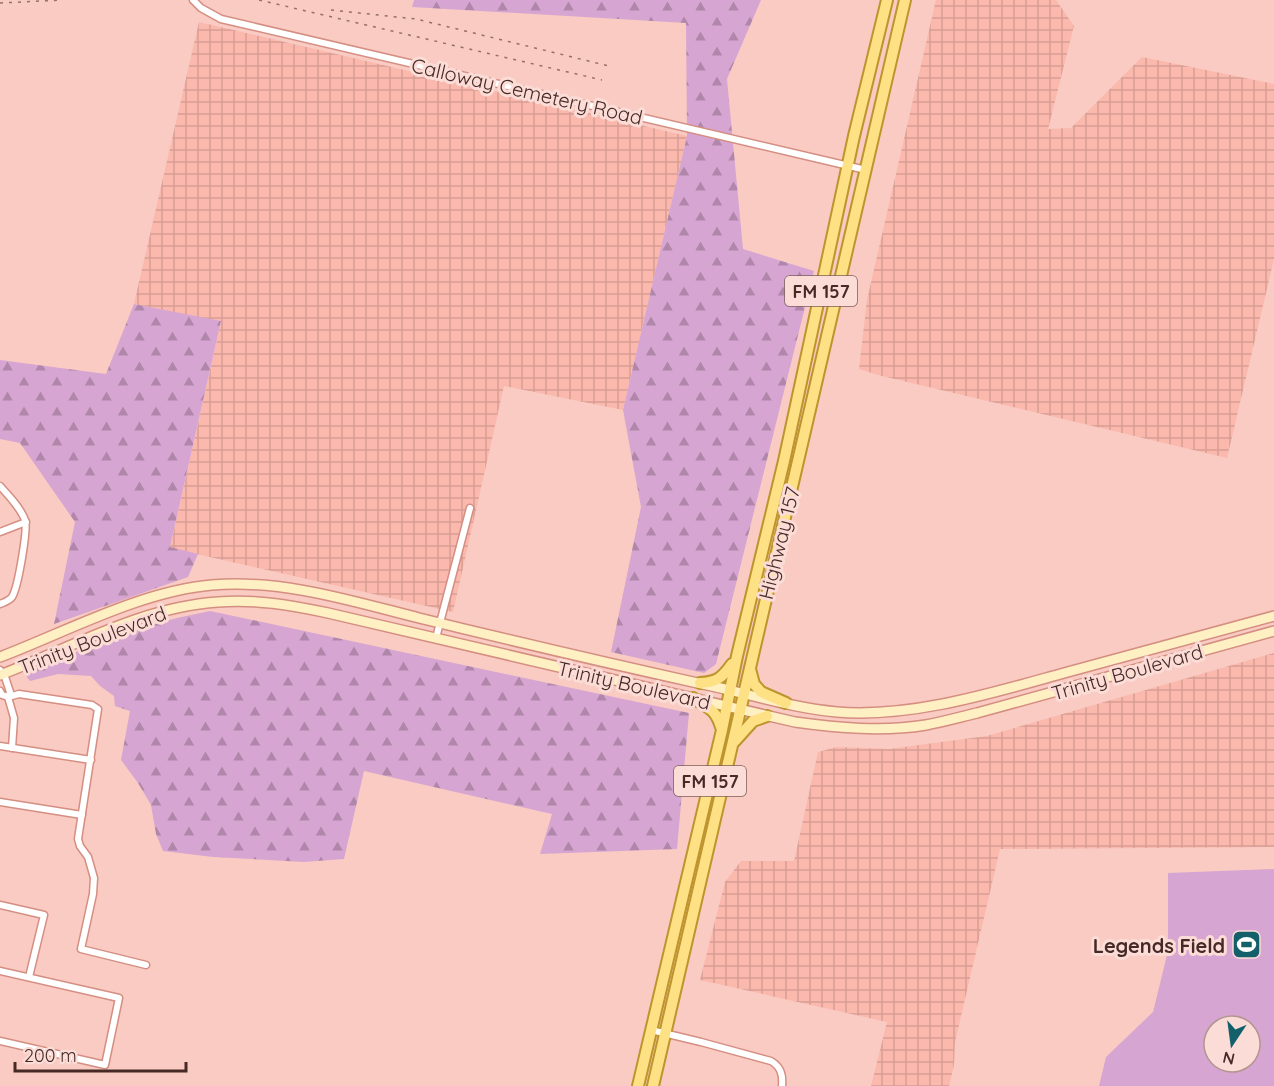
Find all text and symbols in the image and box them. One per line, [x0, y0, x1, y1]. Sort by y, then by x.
street label: Calloway Cemetery Road [409, 52, 645, 130]
road number: FM 157 [785, 276, 857, 306]
street label: Highway 157 [753, 484, 805, 602]
street label: Trinity Boulevard [15, 600, 169, 680]
street label: Trinity Boulevard [1048, 638, 1206, 706]
street label: Trinity Boulevard [555, 655, 713, 715]
road number: FM 157 [674, 766, 746, 796]
sports icon: Legends Field [1230, 929, 1262, 961]
place label: Legends Field [1093, 933, 1225, 958]
north arrow [1202, 1014, 1262, 1074]
scale bar [15, 1035, 186, 1073]
text: 200 m [24, 1044, 77, 1067]
text: N [1221, 1048, 1237, 1070]

